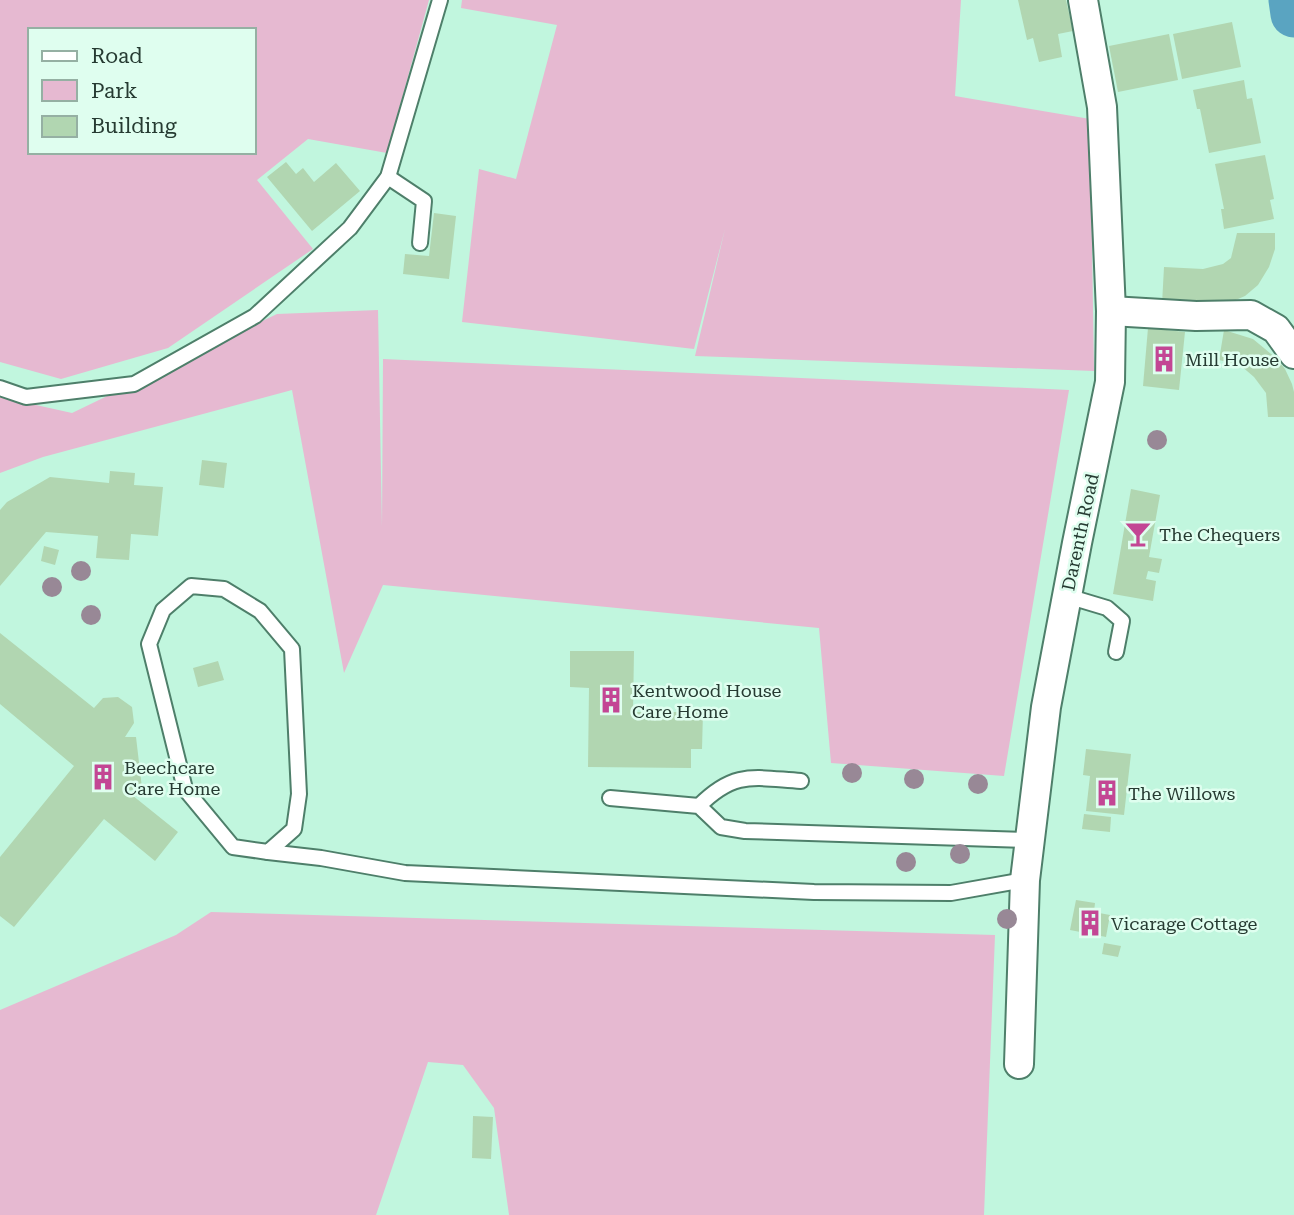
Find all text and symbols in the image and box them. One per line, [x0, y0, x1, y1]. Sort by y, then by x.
legend [28, 28, 256, 154]
text: Road [91, 44, 143, 68]
text: Park [91, 79, 137, 103]
text: Building [91, 114, 177, 138]
building icon: Mill House [1149, 344, 1179, 374]
place label: Mill House [1185, 349, 1279, 370]
street label: Darenth Road [1057, 471, 1103, 593]
bar icon: The Chequers [1123, 519, 1153, 549]
place label: The Chequers [1159, 524, 1280, 545]
place label: Kentwood House Care Home [632, 680, 781, 722]
building icon: Kentwood House Care Home [596, 685, 626, 715]
place label: Beechcare Care Home [124, 757, 221, 799]
building icon: Beechcare Care Home [88, 762, 118, 792]
building icon: The Willows [1092, 778, 1122, 808]
place label: The Willows [1128, 783, 1235, 804]
building icon: Vicarage Cottage [1075, 908, 1105, 938]
place label: Vicarage Cottage [1111, 913, 1257, 934]

